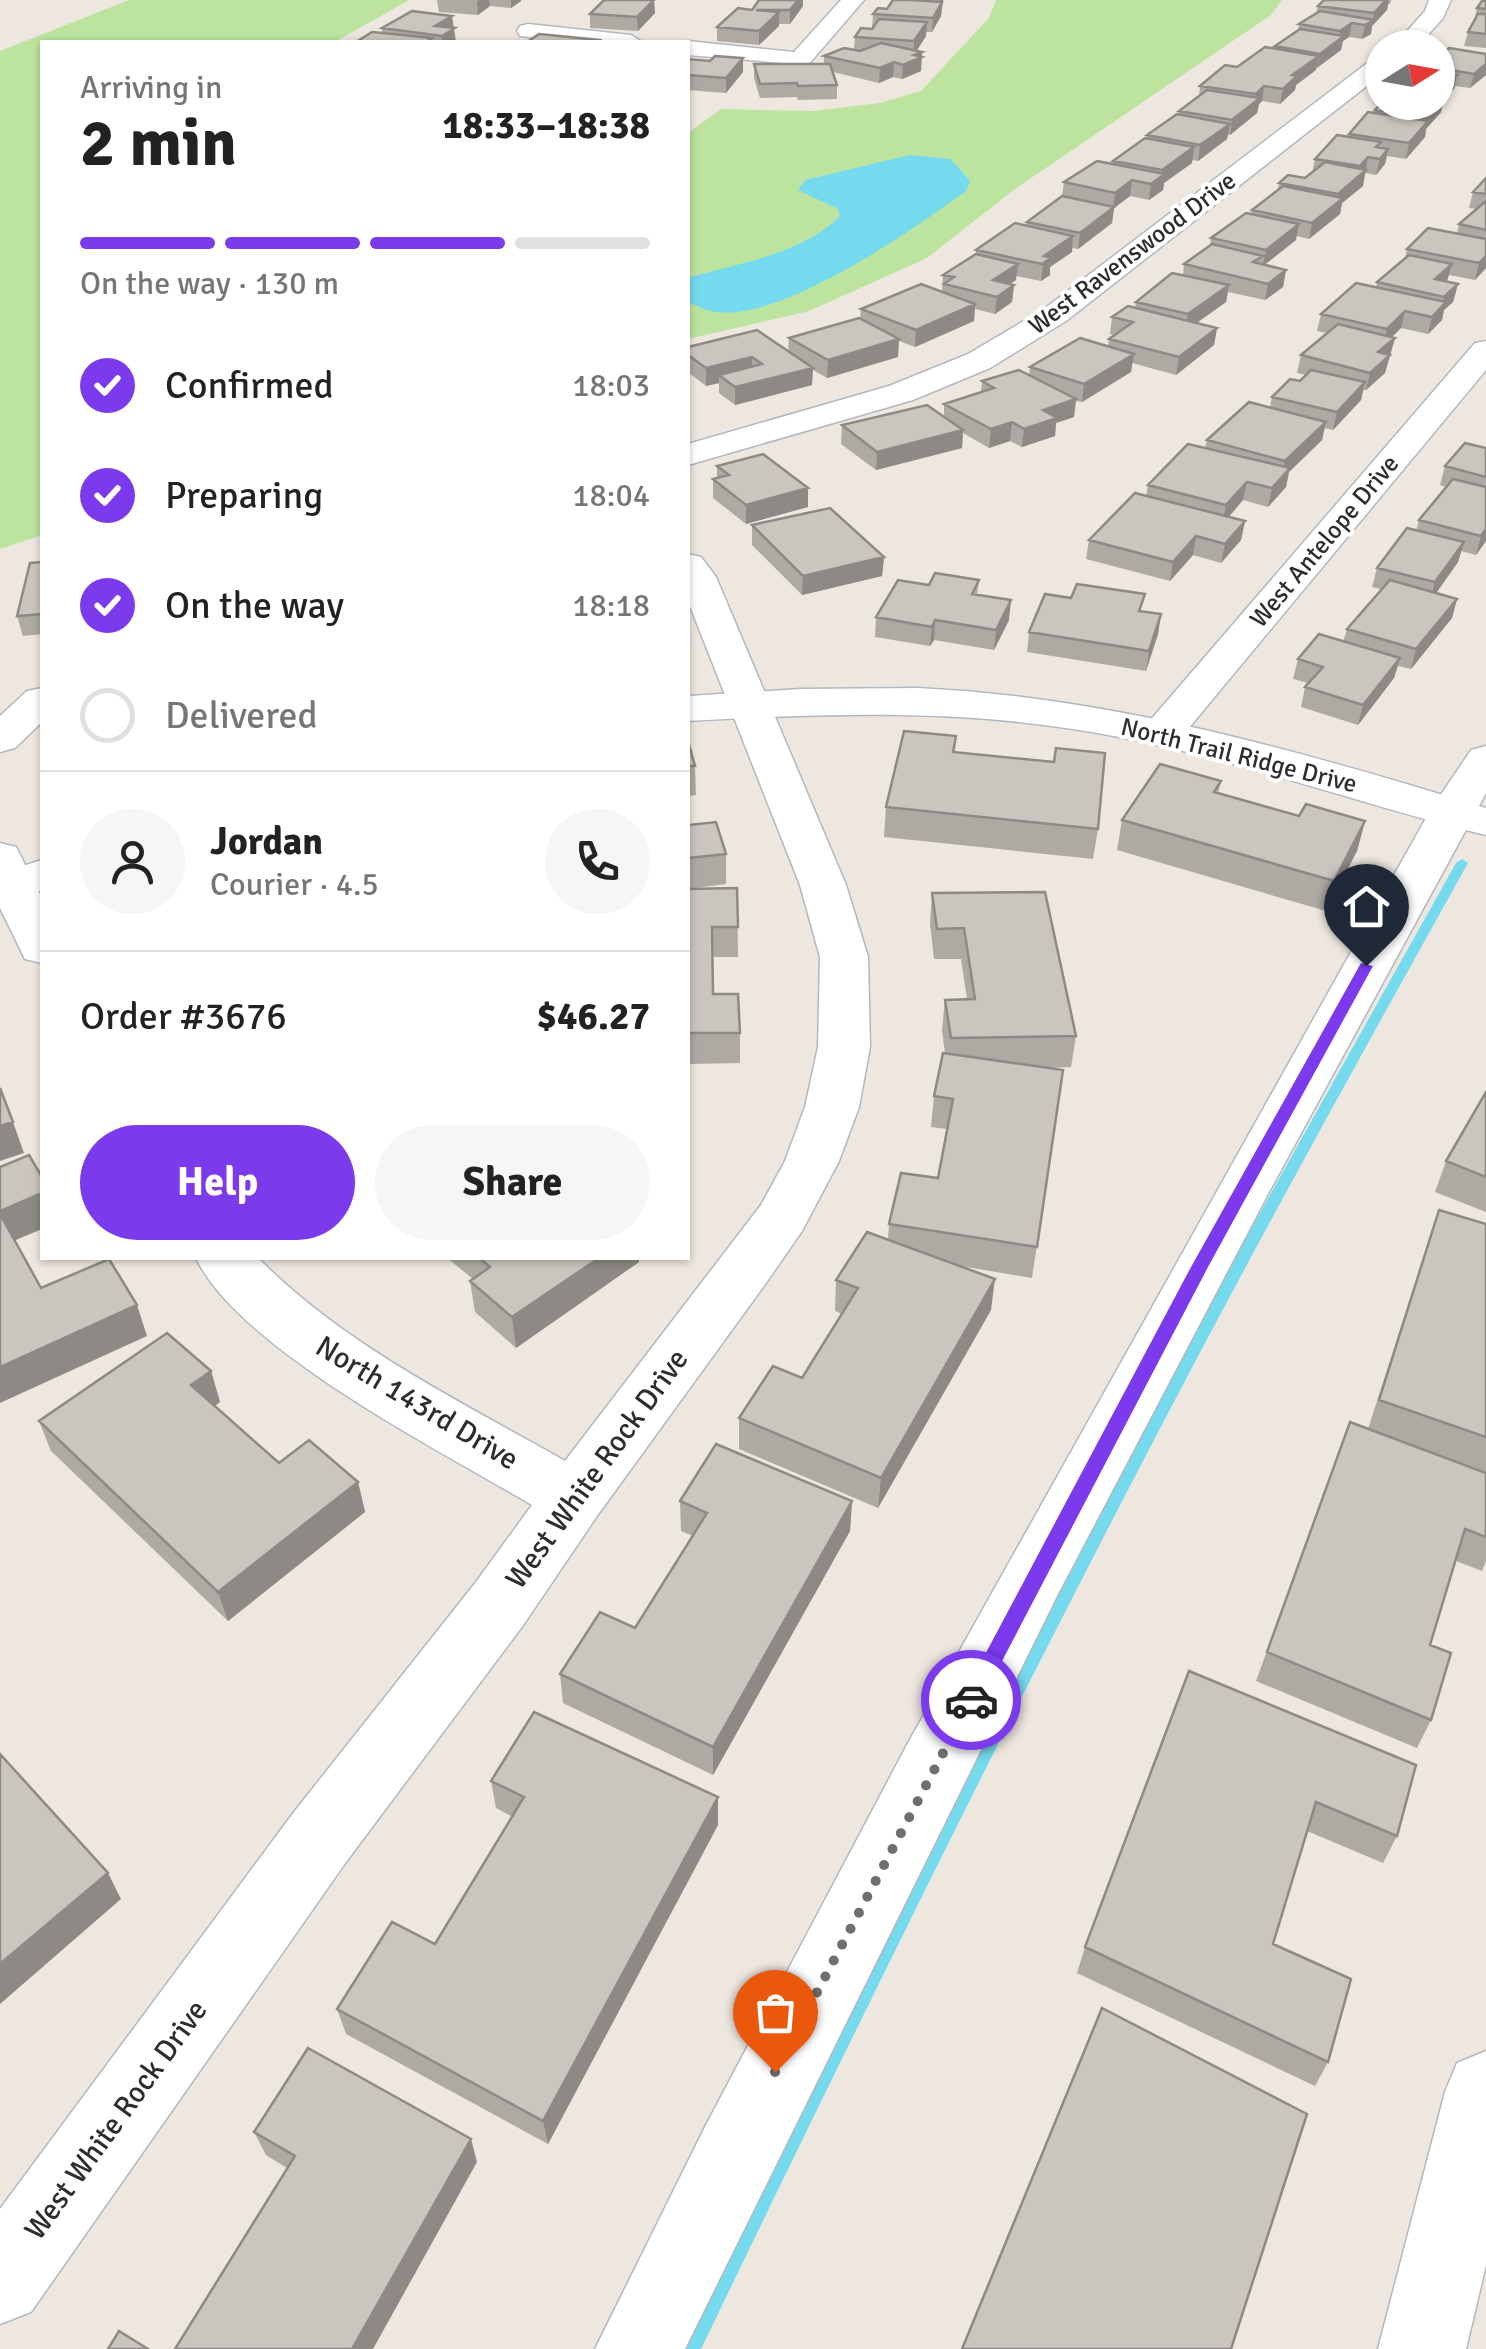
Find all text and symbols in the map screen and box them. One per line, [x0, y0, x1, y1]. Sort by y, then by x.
north arrow [1365, 30, 1455, 120]
map controls [1365, 30, 1455, 120]
text: Arriving in [80, 68, 222, 107]
text: 18:33–18:38 [442, 102, 650, 149]
text: 2 min [80, 104, 237, 184]
street label: West Ravenswood Drive [1022, 165, 1242, 341]
text: On the way · 130 m [80, 264, 339, 303]
icon: check [80, 358, 135, 413]
text: Confirmed [165, 362, 334, 409]
text: 18:03 [572, 366, 650, 405]
street label: West Antelope Drive [1243, 449, 1405, 633]
icon: check [80, 468, 135, 523]
text: Preparing [165, 472, 323, 519]
text: 18:04 [572, 476, 650, 515]
icon: check [80, 578, 135, 633]
text: On the way [165, 582, 344, 629]
text: 18:18 [572, 586, 650, 625]
text: Delivered [165, 692, 318, 739]
street label: North Trail Ridge Drive [1118, 711, 1360, 799]
button: person [80, 809, 185, 914]
button: phone [545, 809, 650, 914]
text: Jordan [210, 818, 323, 865]
pin [1324, 864, 1409, 967]
text: Courier · 4.5 [210, 865, 379, 904]
icon: home [1339, 879, 1394, 934]
text: Order #3676 [80, 993, 287, 1040]
text: $46.27 [537, 993, 650, 1040]
button: Help [80, 1125, 355, 1240]
button: Share [375, 1125, 650, 1240]
street label: North 143rd Drive [309, 1328, 525, 1478]
street label: West White Rock Drive [498, 1342, 696, 1596]
courier [921, 1650, 1021, 1750]
icon: car [944, 1673, 999, 1728]
pin [733, 1970, 818, 2073]
icon: bag [748, 1985, 803, 2040]
street label: West White Rock Drive [17, 1993, 215, 2247]

